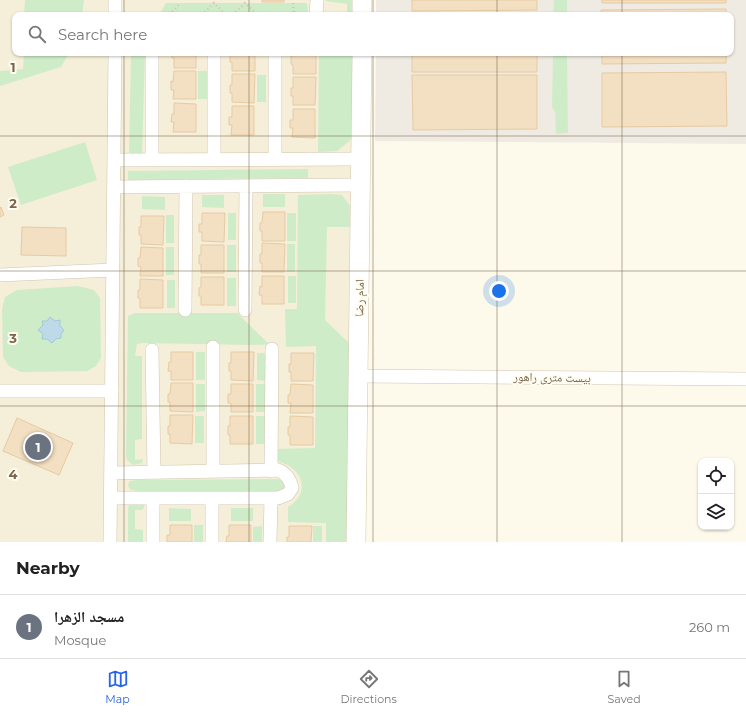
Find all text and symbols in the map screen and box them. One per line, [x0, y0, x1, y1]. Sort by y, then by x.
search box [12, 12, 734, 56]
icon: search [26, 23, 48, 45]
text: Search here [58, 25, 147, 44]
text: 1 [10, 59, 16, 75]
text: 2 [9, 195, 17, 211]
street label: امام رضا [351, 279, 368, 317]
your location [489, 281, 509, 301]
text: 3 [8, 330, 17, 346]
street label: بیست متری راهور [512, 369, 591, 386]
pin: 1 [25, 432, 51, 462]
map controls [698, 458, 734, 530]
button: locate [698, 458, 734, 494]
text: 4 [9, 466, 18, 482]
button: layers [698, 494, 734, 530]
text: Nearby [16, 558, 80, 578]
text: مسجد الزهرا [54, 607, 124, 626]
text: 1 [26, 619, 32, 635]
text: 260 m [689, 619, 730, 635]
text: Mosque [54, 632, 106, 648]
tab: Map [105, 668, 130, 706]
tab: Directions [341, 668, 397, 706]
tab: Saved [608, 668, 641, 706]

